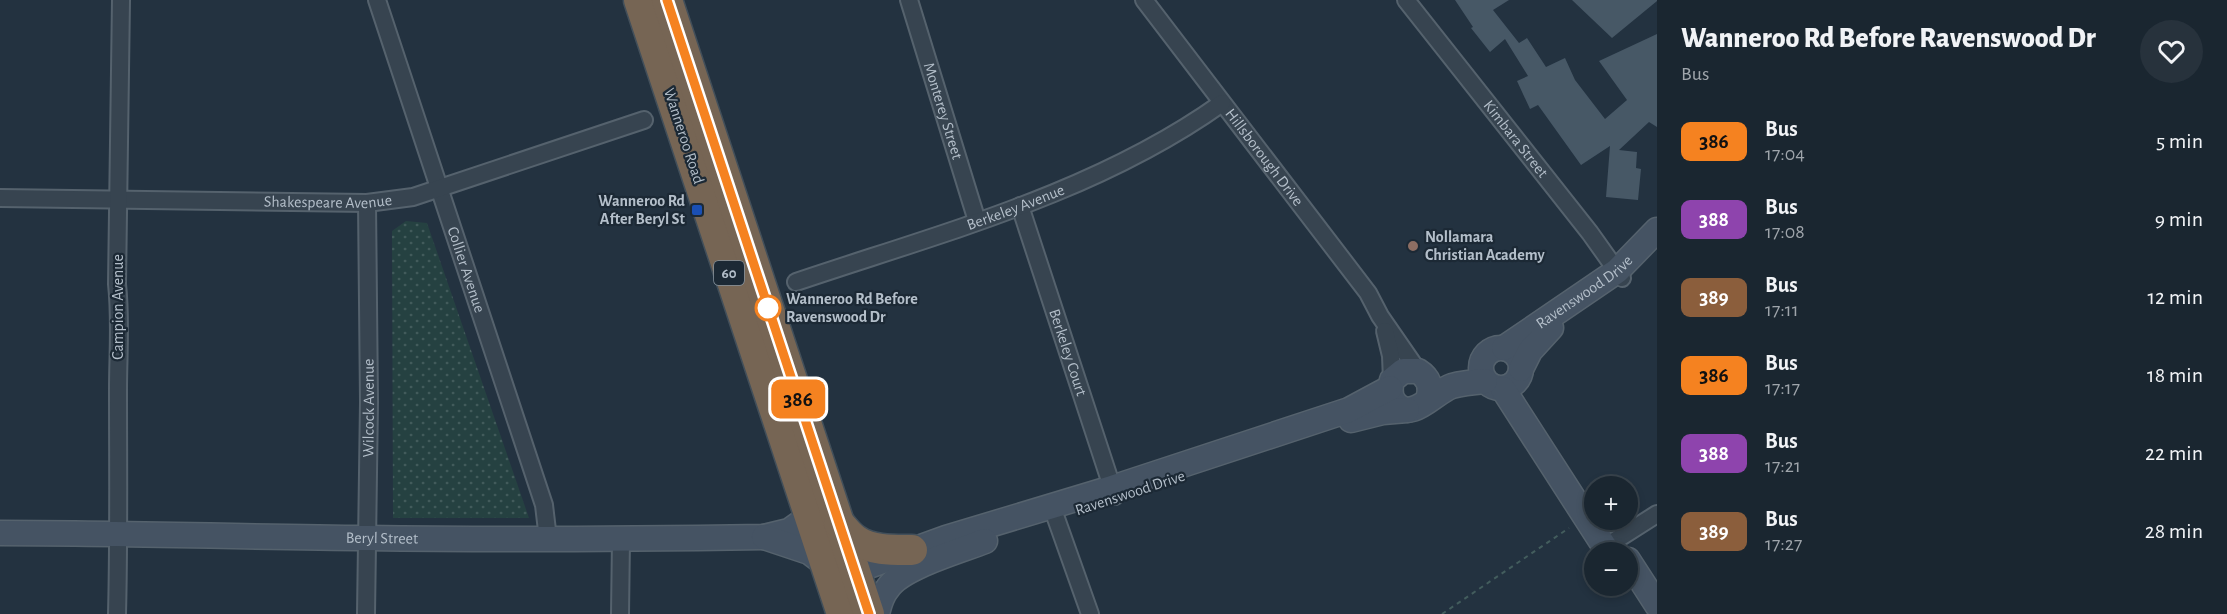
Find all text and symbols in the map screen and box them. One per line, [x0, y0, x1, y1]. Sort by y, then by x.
button: heart [2140, 20, 2203, 83]
text: Wanneroo Rd Before Ravenswood Dr [1681, 25, 2096, 53]
street label: Monterey Street [921, 61, 966, 161]
text: Bus [1681, 64, 1709, 84]
street label: Wanneroo Road [661, 86, 707, 186]
street label: Kimbara Street [1480, 97, 1551, 181]
street label: Hillsborough Drive [1222, 106, 1306, 209]
text: Bus [1765, 118, 1798, 140]
text: 5 min [2156, 130, 2203, 152]
text: 386 [1699, 131, 1729, 152]
text: 17:04 [1765, 144, 1805, 164]
street label: Berkeley Avenue [965, 182, 1067, 233]
street label: Shakespeare Avenue [264, 192, 393, 211]
place label: Wanneroo Rd After Beryl St [598, 193, 686, 228]
text: Bus [1765, 196, 1798, 218]
marker: Wanneroo Rd After Beryl St [690, 203, 704, 217]
text: 9 min [2155, 208, 2203, 230]
text: 388 [1699, 209, 1729, 230]
text: 17:08 [1765, 222, 1805, 242]
street label: Collier Avenue [445, 225, 488, 315]
place label: Nollamara Christian Academy [1425, 229, 1545, 264]
marker: Nollamara Christian Academy [1406, 239, 1420, 253]
street label: Ravenswood Drive [1533, 252, 1636, 332]
street label: Campion Avenue [110, 254, 126, 360]
road number: 60 [714, 261, 744, 285]
text: Bus [1765, 274, 1798, 296]
text: 12 min [2148, 286, 2203, 308]
text: 389 [1699, 287, 1729, 308]
place label: Wanneroo Rd Before Ravenswood Dr [786, 291, 918, 325]
marker: Wanneroo Rd Before Ravenswood Dr [755, 295, 781, 321]
text: 17:11 [1765, 300, 1799, 320]
street label: Berkeley Court [1046, 307, 1090, 398]
text: Bus [1765, 352, 1798, 374]
street label: Wilcock Avenue [360, 358, 377, 458]
text: 18 min [2147, 364, 2203, 386]
text: 386 [1699, 365, 1729, 386]
text: 17:17 [1765, 378, 1800, 398]
line badge: 386 [764, 380, 832, 418]
text: 386 [783, 389, 813, 410]
text: Bus [1765, 430, 1798, 452]
text: 22 min [2145, 442, 2203, 464]
text: 388 [1699, 443, 1729, 464]
text: 17:21 [1765, 456, 1801, 476]
street label: Ravenswood Drive [1073, 468, 1187, 518]
map controls [1584, 476, 1638, 596]
button: + [1584, 476, 1638, 530]
text: Bus [1765, 508, 1798, 530]
text: 28 min [2145, 520, 2203, 542]
text: 389 [1699, 521, 1729, 542]
street label: Beryl Street [346, 530, 418, 547]
text: 17:27 [1765, 534, 1802, 554]
button: − [1584, 542, 1638, 596]

